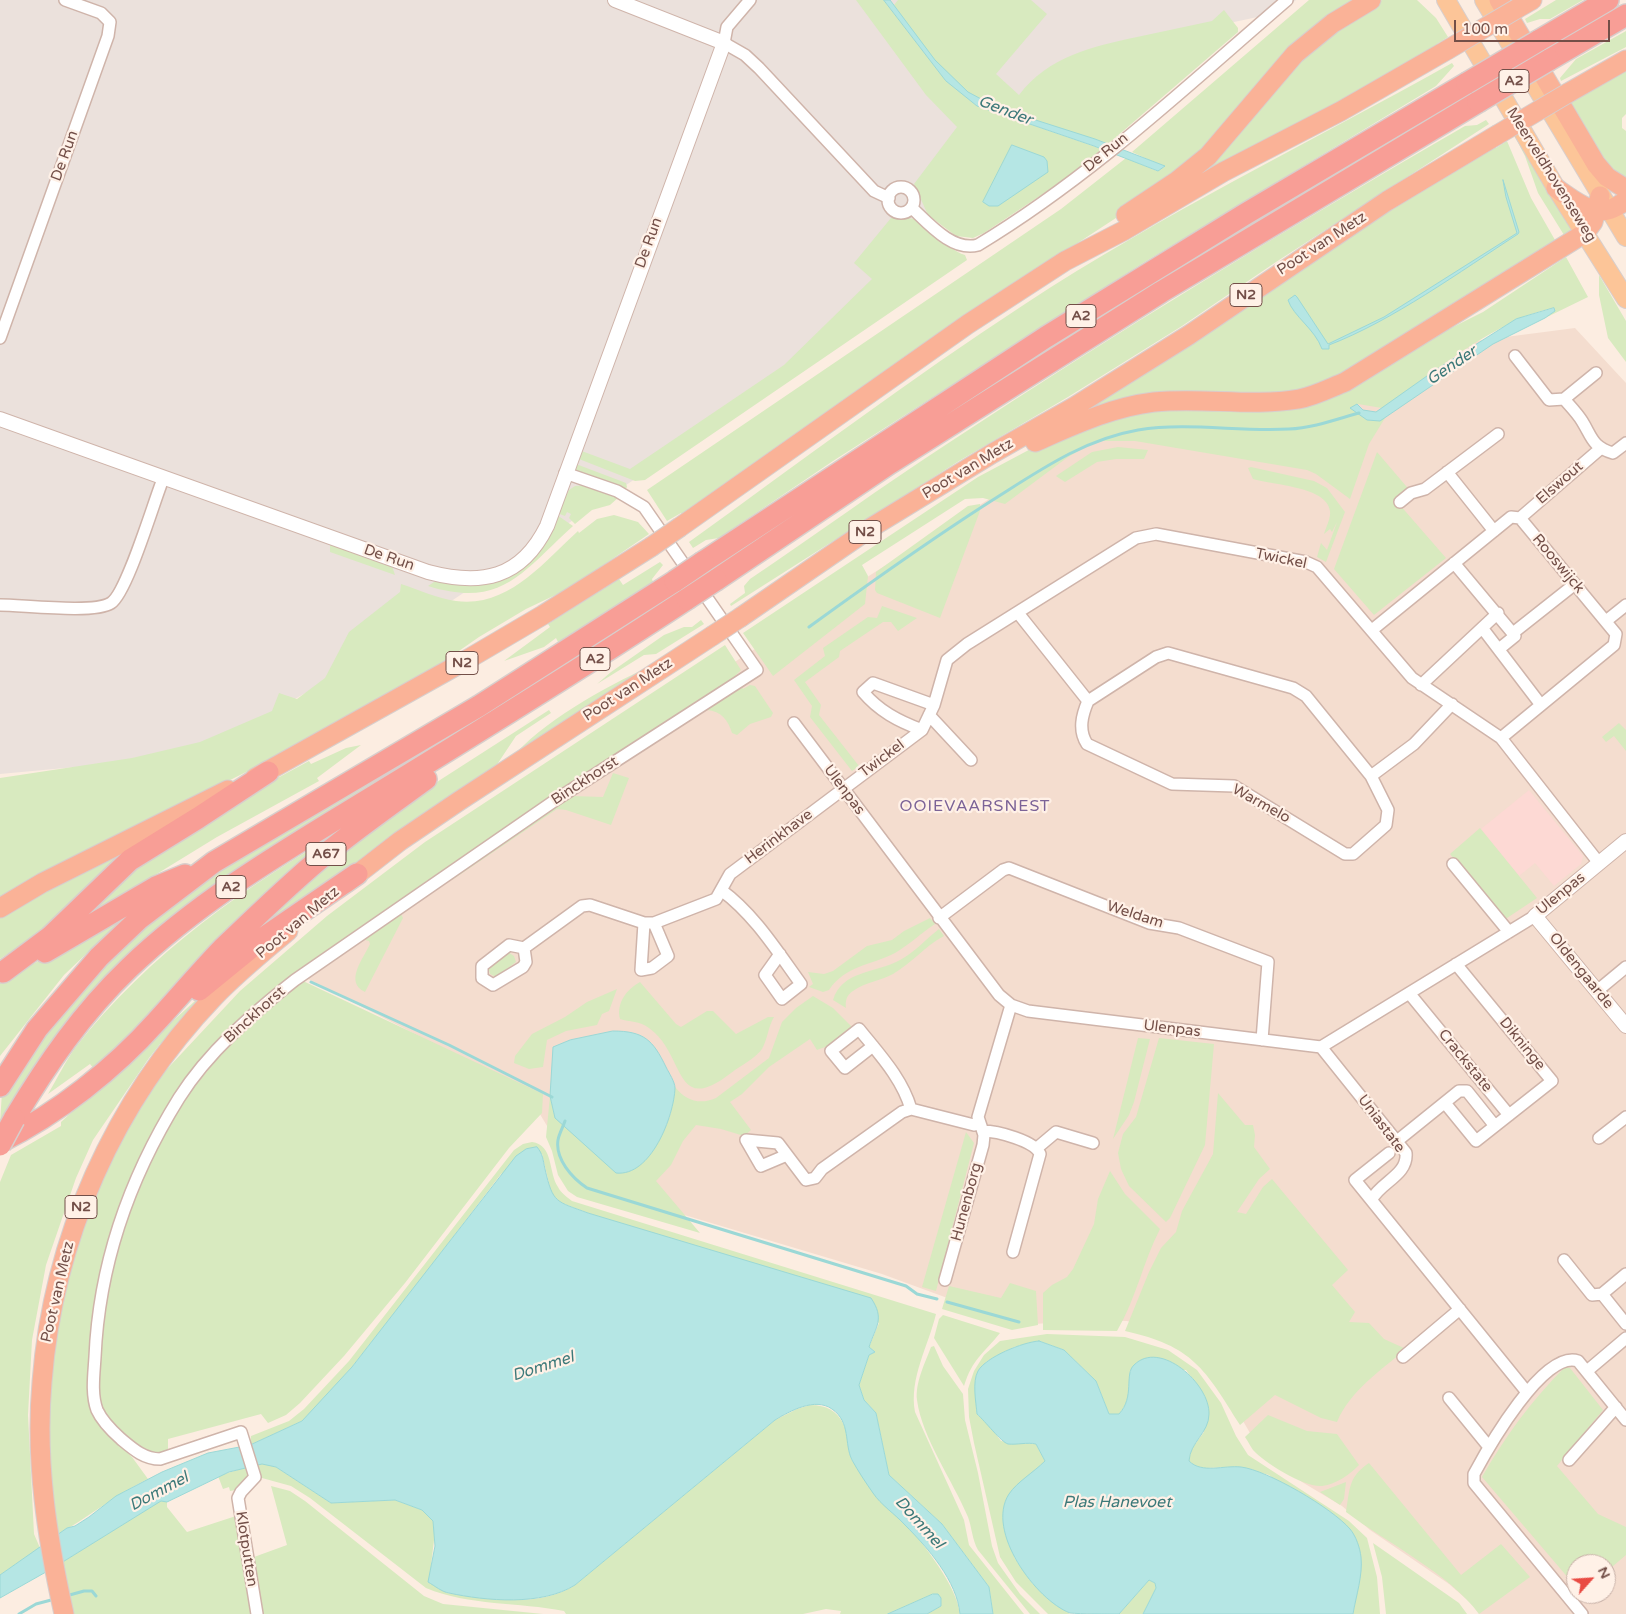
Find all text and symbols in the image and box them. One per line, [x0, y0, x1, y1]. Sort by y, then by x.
scale bar [1456, 10, 1612, 42]
text: 100 m [1462, 20, 1508, 38]
road number: A2 [1499, 70, 1529, 92]
water label: Gender [975, 92, 1035, 130]
street label: Meerveldhovenseweg [1502, 104, 1600, 246]
street label: De Run [48, 128, 82, 184]
street label: De Run [1080, 130, 1132, 176]
street label: Poot van Metz [1274, 208, 1370, 280]
street label: De Run [632, 215, 666, 271]
road number: N2 [1230, 284, 1262, 306]
road number: A2 [1066, 304, 1096, 328]
water label: Gender [1423, 342, 1481, 390]
street label: Poot van Metz [919, 435, 1017, 503]
street label: Elswout [1533, 458, 1587, 508]
road number: N2 [849, 520, 881, 544]
street label: Rooswijck [1528, 531, 1588, 597]
street label: De Run [361, 541, 417, 575]
street label: Twickel [1254, 545, 1308, 573]
road number: A2 [580, 648, 610, 671]
road number: N2 [446, 651, 478, 674]
street label: Poot van Metz [580, 654, 676, 726]
street label: Twickel [856, 736, 908, 782]
street label: Binckhorst [548, 753, 622, 809]
street label: Ulenpas [819, 762, 869, 818]
street label: Warmelo [1229, 781, 1293, 827]
district label: OOIEVAARSNEST [898, 797, 1052, 817]
street label: Herinkhave [742, 806, 816, 868]
road number: A67 [306, 842, 346, 866]
street label: Ulenpas [1533, 869, 1589, 919]
road number: A2 [216, 876, 246, 899]
street label: Poot van Metz [253, 883, 343, 963]
street label: Weldam [1104, 897, 1166, 933]
street label: Oldengaarde [1545, 929, 1617, 1013]
street label: Binckhorst [221, 983, 289, 1047]
street label: Dikninge [1495, 1014, 1549, 1074]
street label: Ulenpas [1142, 1017, 1202, 1041]
street label: Crackstate [1434, 1026, 1496, 1096]
street label: Uniastate [1353, 1092, 1409, 1156]
street label: Hunenborg [948, 1161, 986, 1243]
road number: N2 [65, 1196, 97, 1218]
street label: Poot van Metz [38, 1240, 78, 1344]
water label: Dommel [510, 1348, 576, 1386]
water label: Dommel [126, 1469, 192, 1515]
water label: Dommel [891, 1493, 947, 1553]
water label: Plas Hanevoet [1063, 1493, 1171, 1513]
street label: Klotputten [231, 1510, 261, 1588]
north arrow [1566, 1554, 1616, 1604]
text: N [1594, 1564, 1614, 1581]

